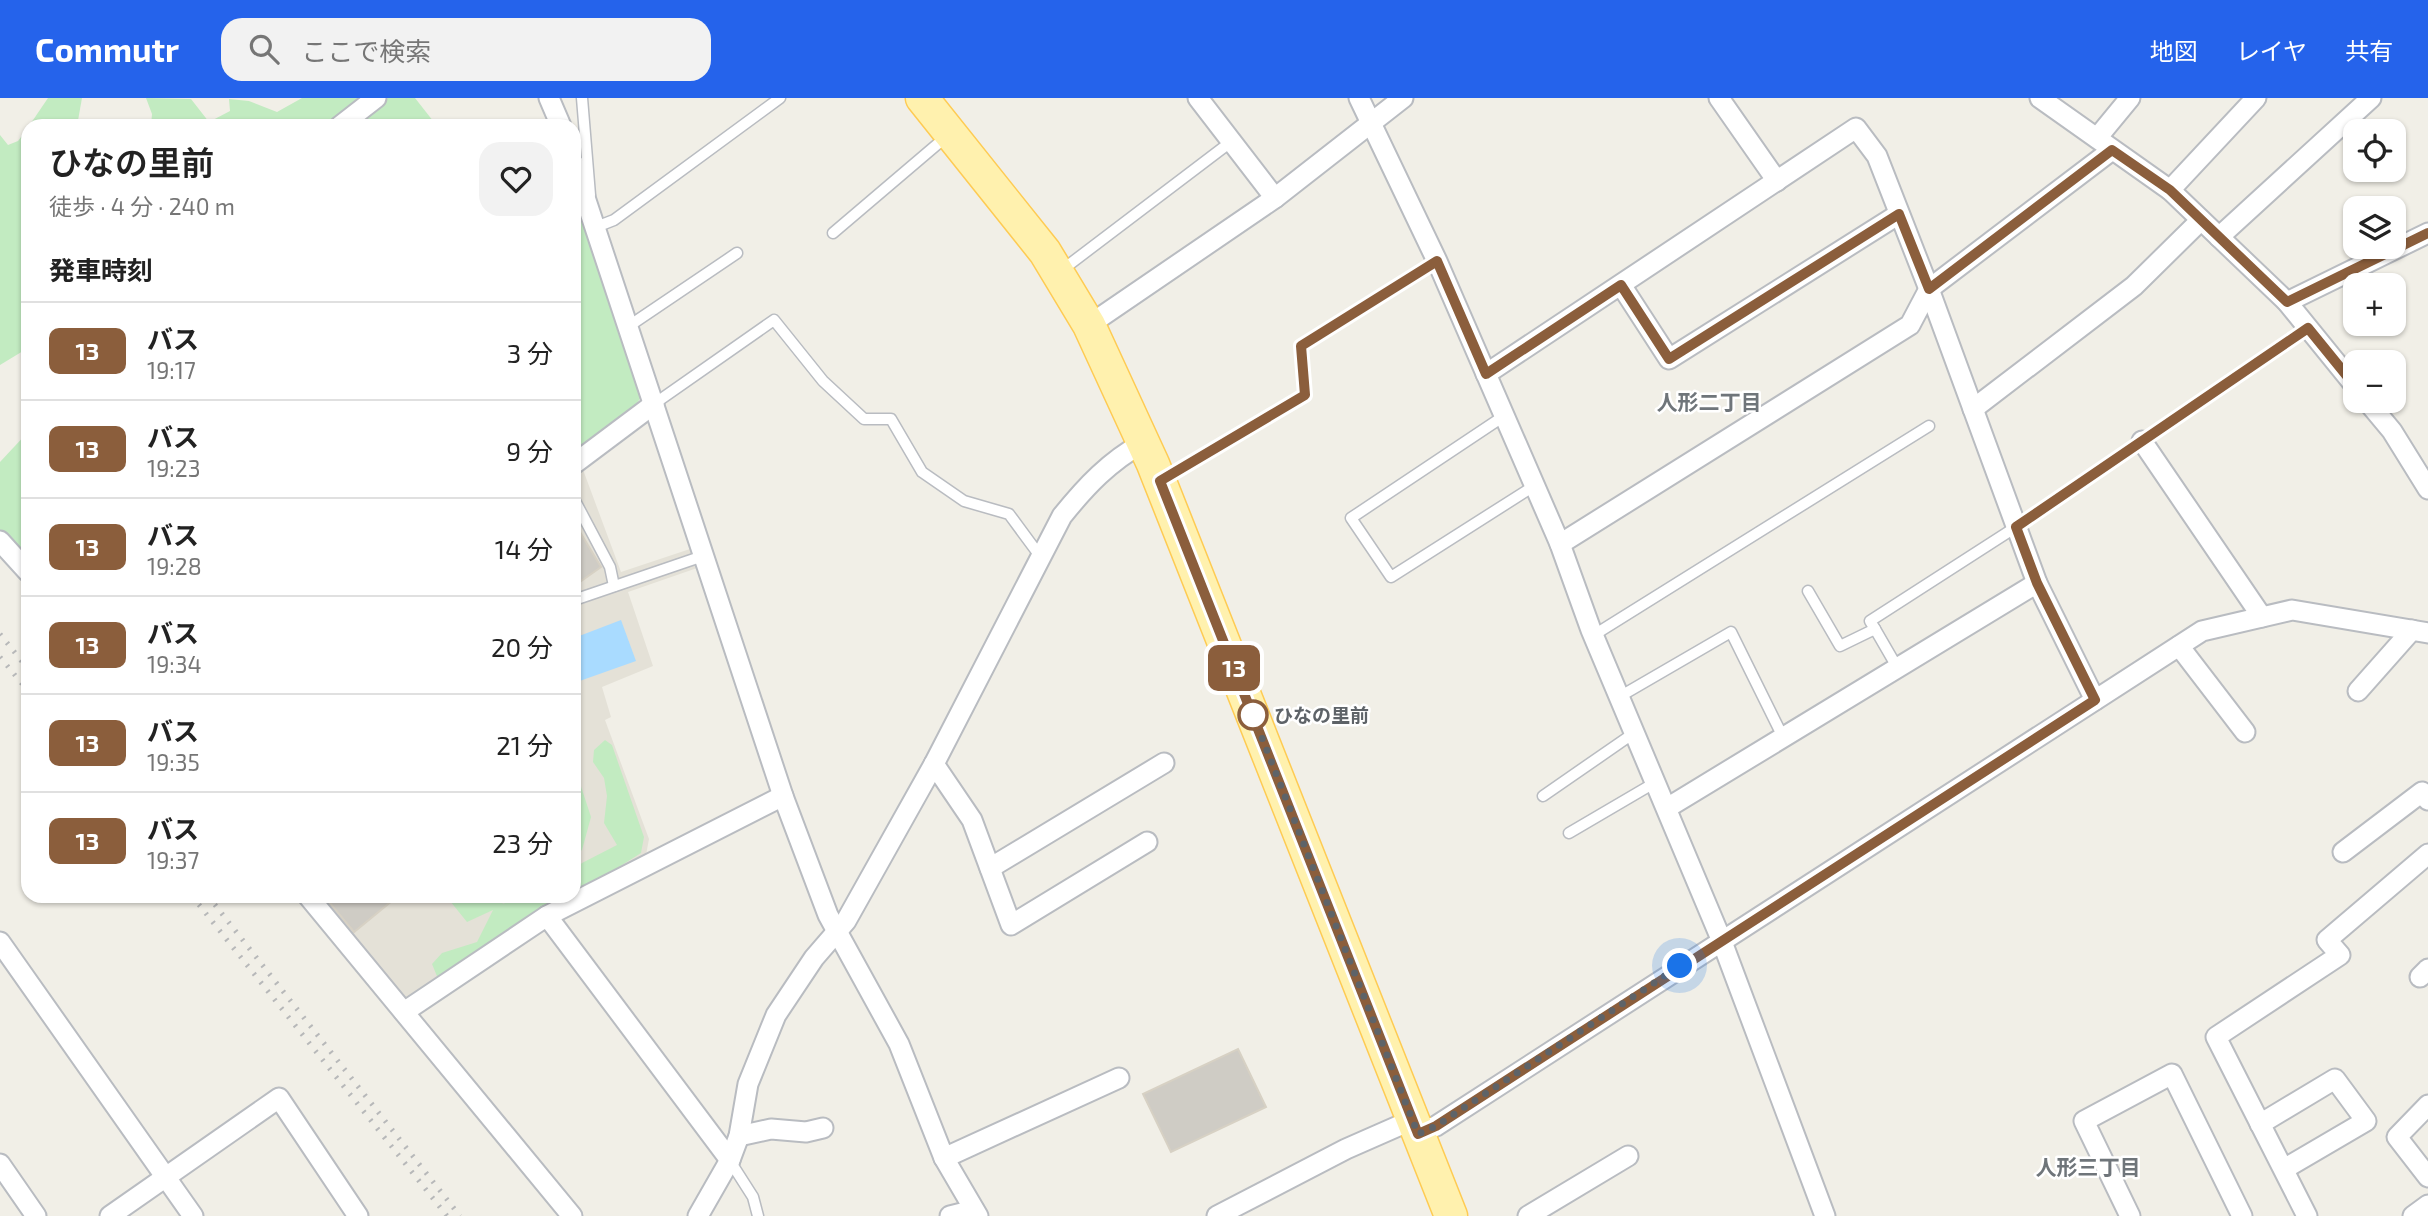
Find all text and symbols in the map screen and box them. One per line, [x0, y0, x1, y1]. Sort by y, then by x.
search box [221, 18, 711, 81]
text: Commutr [35, 29, 179, 69]
icon: search [245, 30, 283, 68]
text: ここで検索 [301, 35, 431, 66]
text: 地図 [2150, 36, 2198, 65]
text: レイヤ [2236, 36, 2307, 65]
text: 共有 [2345, 36, 2393, 65]
map controls [2343, 119, 2406, 413]
button: locate [2343, 119, 2406, 182]
text: ひなの里前 [49, 142, 214, 182]
button: heart [479, 142, 553, 216]
text: 徒歩 · 4 分 · 240 m [49, 192, 235, 220]
button: layers [2343, 196, 2406, 259]
text: 発車時刻 [49, 254, 153, 285]
button: + [2343, 273, 2406, 336]
text: バス [147, 323, 199, 354]
text: 13 [76, 336, 99, 365]
text: 3 分 [507, 337, 553, 368]
button: − [2343, 350, 2406, 413]
text: 19:17 [147, 356, 196, 384]
district label: 人形二丁目 [1657, 389, 1762, 414]
text: バス [147, 421, 199, 452]
text: 13 [76, 434, 99, 463]
text: 9 分 [506, 435, 553, 466]
text: 19:23 [147, 454, 200, 482]
text: バス [147, 519, 199, 550]
text: 13 [76, 532, 99, 561]
text: 14 分 [495, 533, 553, 564]
text: 19:28 [147, 552, 202, 580]
text: バス [147, 617, 199, 648]
text: 13 [76, 630, 99, 659]
text: 20 分 [491, 631, 553, 662]
line badge: 13 [1202, 645, 1266, 691]
text: 19:34 [147, 650, 202, 678]
text: 13 [1222, 653, 1246, 682]
marker: ひなの里前 [1238, 700, 1268, 730]
place label: ひなの里前 [1274, 703, 1369, 726]
text: バス [147, 715, 199, 746]
text: 13 [76, 728, 99, 757]
text: 21 分 [496, 729, 553, 760]
text: 19:35 [147, 748, 200, 776]
text: バス [147, 813, 199, 844]
text: 13 [76, 826, 99, 855]
text: 23 分 [492, 827, 553, 858]
text: 19:37 [147, 846, 199, 874]
your location [1662, 948, 1697, 983]
district label: 人形三丁目 [2036, 1154, 2141, 1179]

